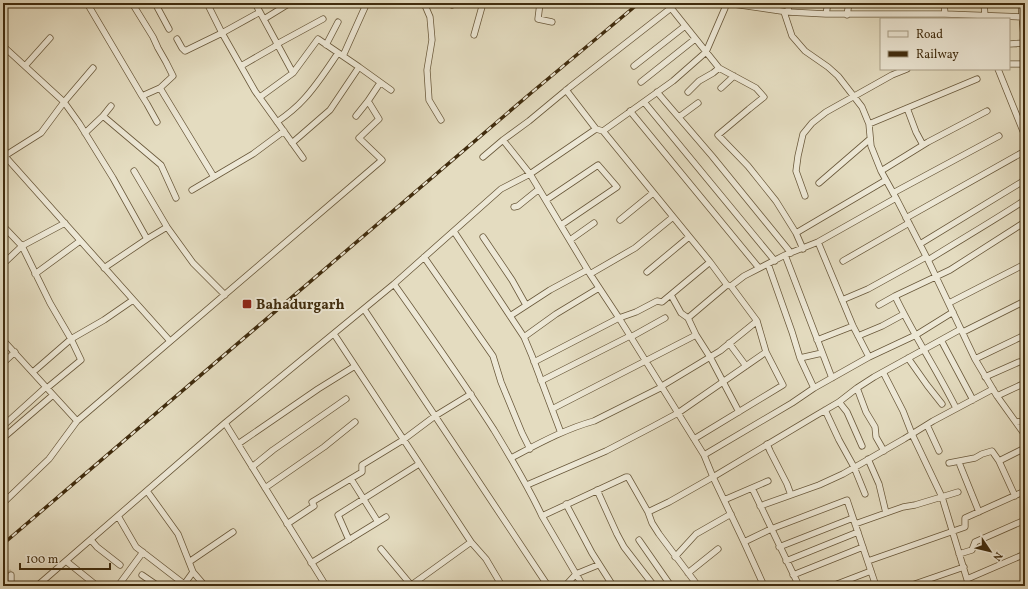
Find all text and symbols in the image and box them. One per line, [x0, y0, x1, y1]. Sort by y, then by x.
legend [880, 18, 1010, 70]
text: Road [916, 27, 943, 43]
text: Railway [916, 47, 959, 63]
place label: Bahadurgarh [256, 296, 345, 315]
marker: Bahadurgarh [241, 298, 253, 310]
north arrow [970, 531, 1010, 571]
scale bar [20, 545, 110, 571]
text: N [989, 548, 1005, 563]
text: 100 m [26, 552, 59, 568]

